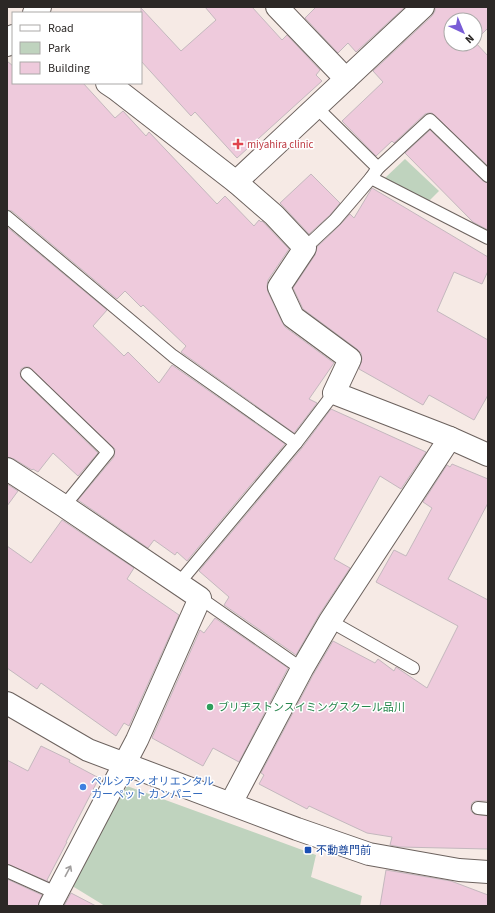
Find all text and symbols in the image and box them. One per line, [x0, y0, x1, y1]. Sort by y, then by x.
legend [12, 12, 142, 84]
north arrow [443, 12, 483, 52]
text: Road [48, 20, 74, 37]
text: N [462, 31, 477, 47]
text: Park [48, 40, 70, 57]
text: Building [48, 60, 90, 77]
place label: miyahira clinic [247, 137, 314, 152]
marker: miyahira clinic [232, 138, 244, 150]
place label: ブリヂストンスイミングスクール品川 [218, 700, 405, 715]
marker: ブリヂストンスイミングスクール品川 [205, 702, 215, 712]
place label: ペルシアン オリエンタル カーペット カンパニー [91, 774, 214, 802]
marker: ペルシアン オリエンタル カーペット カンパニー [78, 782, 88, 792]
place label: 不動尊門前 [316, 843, 371, 858]
marker: 不動尊門前 [303, 845, 313, 855]
one-way arrow [65, 866, 72, 878]

